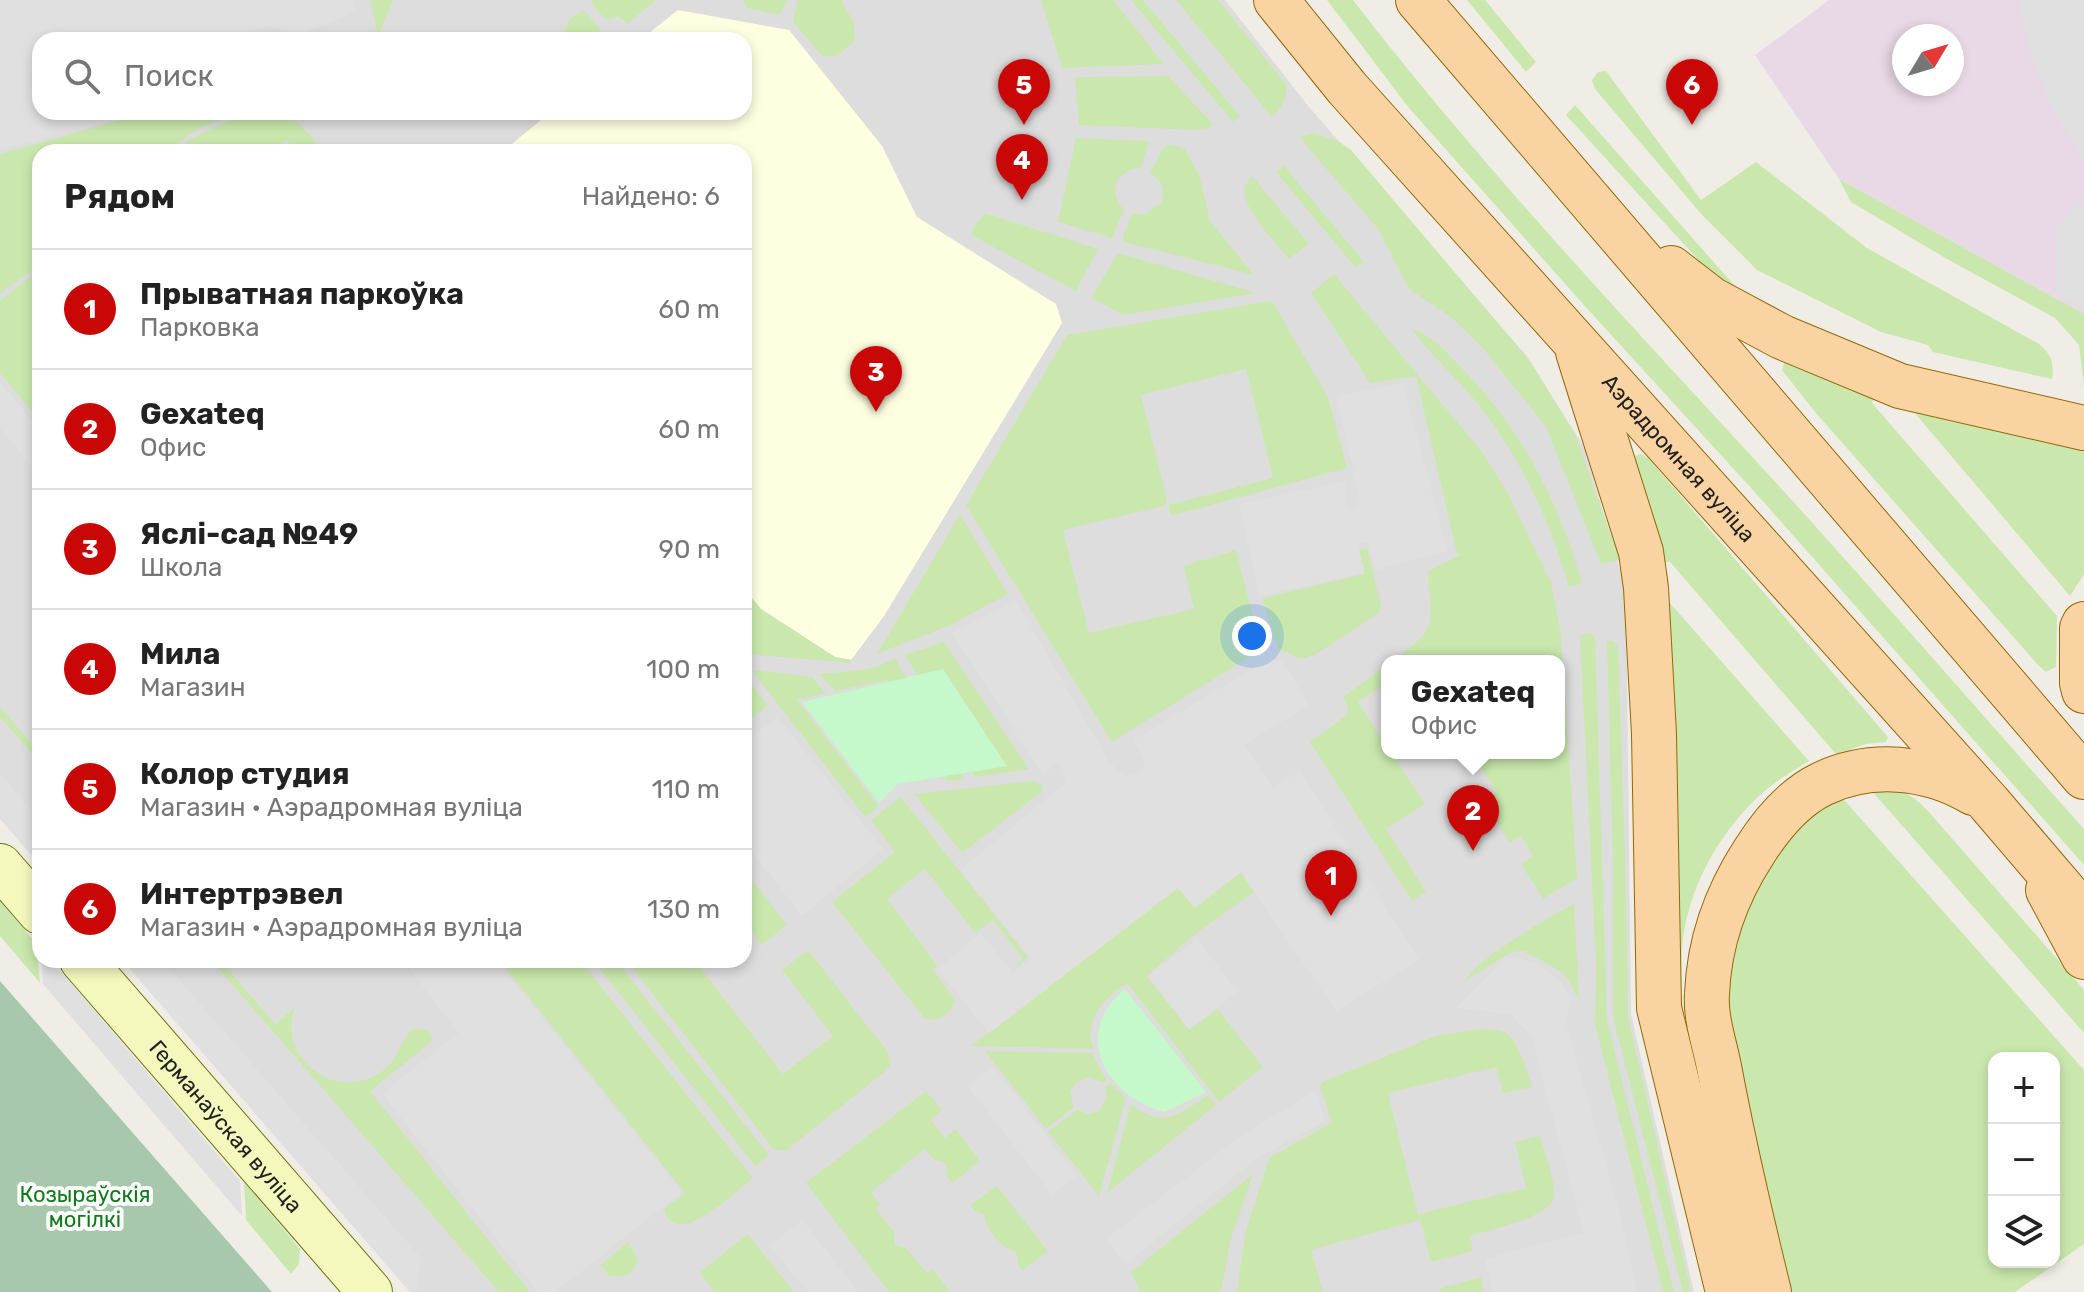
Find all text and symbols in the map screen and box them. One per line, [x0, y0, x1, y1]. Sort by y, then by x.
north arrow [1892, 24, 1964, 96]
search box [32, 32, 752, 120]
icon: search [60, 54, 104, 98]
text: Поиск [124, 58, 214, 94]
pin: 5 [998, 59, 1050, 125]
pin: 6 [1666, 59, 1718, 125]
pin: 4 [996, 134, 1048, 200]
text: Рядом [64, 176, 175, 217]
text: Найдено: 6 [582, 181, 720, 212]
text: Прыватная паркоўка [140, 276, 464, 312]
text: 1 [84, 294, 96, 325]
text: 60 m [658, 294, 720, 325]
text: Парковка [140, 312, 260, 343]
pin: 3 [850, 346, 902, 412]
street label: Аэрадромная вуліца [1596, 368, 1761, 548]
text: Gexateq [140, 396, 265, 432]
text: 2 [82, 414, 98, 445]
text: 60 m [658, 414, 720, 445]
text: Офис [140, 432, 206, 463]
text: Яслі-сад №49 [140, 516, 358, 552]
text: 3 [81, 534, 99, 565]
text: 90 m [659, 534, 720, 565]
text: Школа [140, 552, 222, 583]
your location [1232, 616, 1272, 656]
text: Мила [140, 636, 220, 672]
text: 4 [81, 654, 99, 685]
text: 100 m [646, 654, 720, 685]
popup [1381, 655, 1565, 759]
text: Магазин [140, 672, 246, 703]
text: Gexateq [1411, 674, 1535, 710]
text: Офис [1411, 710, 1477, 741]
text: Колор студия [140, 756, 350, 792]
text: 5 [82, 774, 98, 805]
text: 110 m [652, 774, 720, 805]
pin: 2 [1447, 785, 1499, 851]
text: Магазин · Аэрадромная вуліца [140, 792, 523, 823]
pin: 1 [1305, 850, 1357, 916]
text: Интертрэвел [140, 876, 344, 912]
text: 6 [82, 894, 98, 925]
text: 130 m [647, 894, 720, 925]
text: Магазин · Аэрадромная вуліца [140, 912, 523, 943]
street label: Германаўская вуліца [144, 1035, 308, 1218]
map controls [1988, 1052, 2060, 1268]
button: + [1988, 1052, 2060, 1124]
button: − [1988, 1124, 2060, 1196]
park label: Козыраўскія могілкі [19, 1181, 151, 1233]
button: layers [1988, 1196, 2060, 1268]

